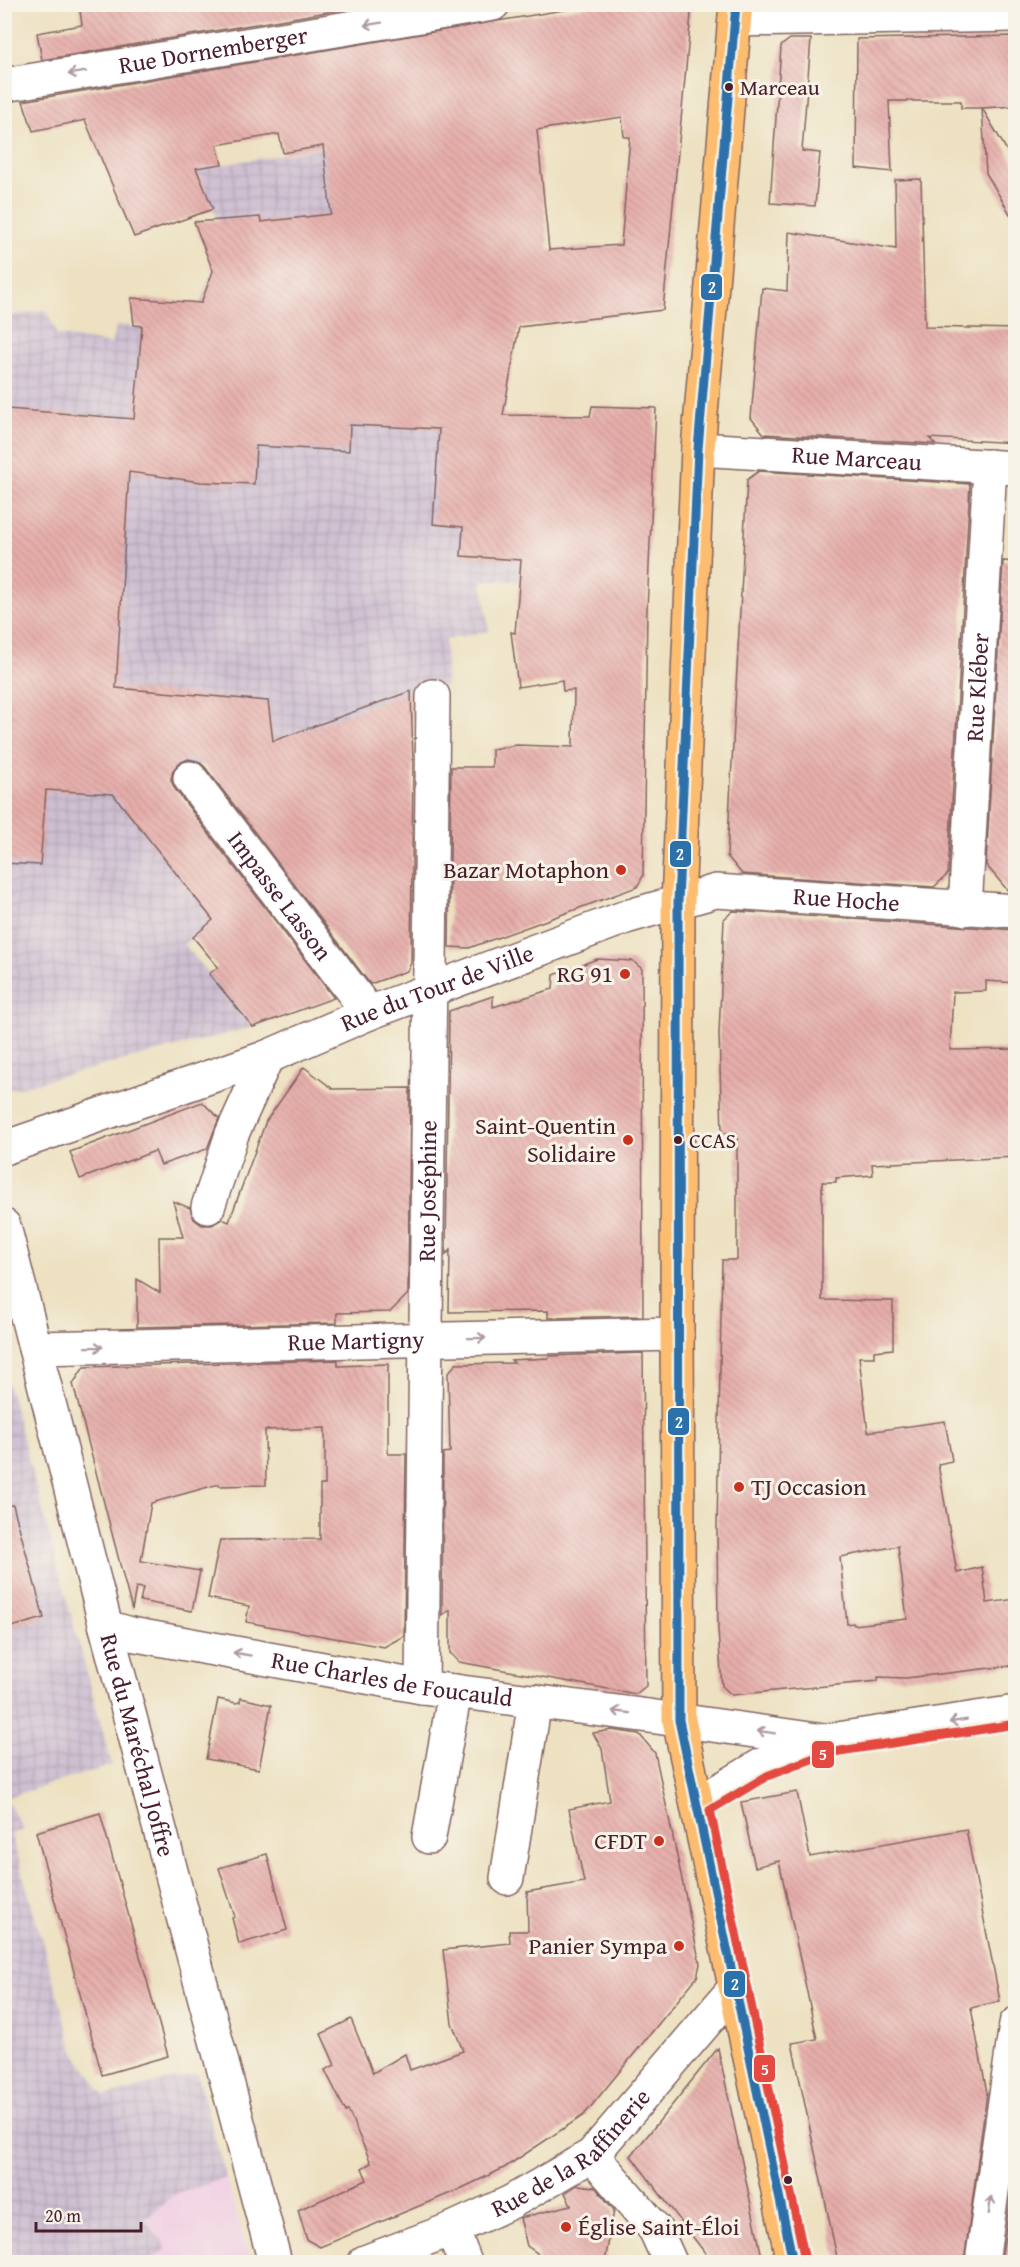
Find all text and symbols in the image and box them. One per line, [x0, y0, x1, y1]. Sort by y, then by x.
street label: Rue Dornemberger [116, 17, 310, 83]
one-way arrow [363, 19, 383, 30]
one-way arrow [67, 68, 87, 79]
place label: Marceau [740, 71, 820, 103]
marker: Marceau [723, 81, 735, 93]
line badge: 2 [700, 273, 723, 301]
text: 2 [708, 275, 716, 299]
street label: Rue Marceau [791, 437, 923, 479]
street label: Rue Kléber [956, 632, 998, 743]
street label: Impasse Lasson [219, 823, 341, 968]
line badge: 2 [669, 840, 692, 868]
text: 2 [676, 842, 684, 866]
place label: Bazar Motaphon [443, 852, 610, 887]
marker: Bazar Motaphon [614, 863, 628, 877]
street label: Rue Hoche [792, 878, 901, 920]
street label: Rue du Tour de Ville [335, 935, 539, 1040]
place label: RG 91 [557, 956, 613, 991]
marker: RG 91 [618, 967, 632, 981]
place label: Saint-Quentin Solidaire [475, 1108, 617, 1171]
street label: Rue Joséphine [409, 1120, 445, 1262]
place label: CCAS [689, 1124, 736, 1156]
marker: Saint-Quentin Solidaire [621, 1133, 635, 1147]
marker: CCAS [672, 1134, 684, 1146]
street label: Rue Martigny [287, 1322, 425, 1359]
one-way arrow [467, 1332, 487, 1344]
one-way arrow [83, 1341, 103, 1353]
line badge: 2 [667, 1407, 690, 1436]
text: 2 [675, 1410, 683, 1434]
place label: TJ Occasion [751, 1469, 867, 1504]
marker: TJ Occasion [732, 1480, 746, 1494]
street label: Rue du Maréchal Joffre [91, 1629, 184, 1861]
street label: Rue Charles de Foucauld [269, 1642, 515, 1715]
one-way arrow [232, 1648, 252, 1659]
one-way arrow [612, 1706, 632, 1717]
one-way arrow [948, 1715, 968, 1726]
one-way arrow [757, 1727, 777, 1738]
line badge: 5 [811, 1740, 835, 1769]
text: 5 [819, 1742, 827, 1766]
place label: CFDT [594, 1823, 647, 1858]
marker: CFDT [652, 1834, 666, 1848]
place label: Panier Sympa [529, 1928, 668, 1963]
marker: Panier Sympa [672, 1939, 686, 1953]
line badge: 2 [723, 1970, 746, 1998]
text: 2 [731, 1972, 739, 1996]
line badge: 5 [753, 2054, 776, 2083]
text: 5 [761, 2057, 769, 2081]
street label: Rue de la Raffinerie [485, 2081, 659, 2226]
unlabelled marker [782, 2174, 794, 2186]
scale bar [36, 2195, 141, 2233]
one-way arrow [984, 2195, 995, 2215]
text: 20 m [45, 2202, 81, 2229]
place label: Église Saint-Éloi [578, 2209, 740, 2244]
marker: Église Saint-Éloi [559, 2220, 573, 2234]

